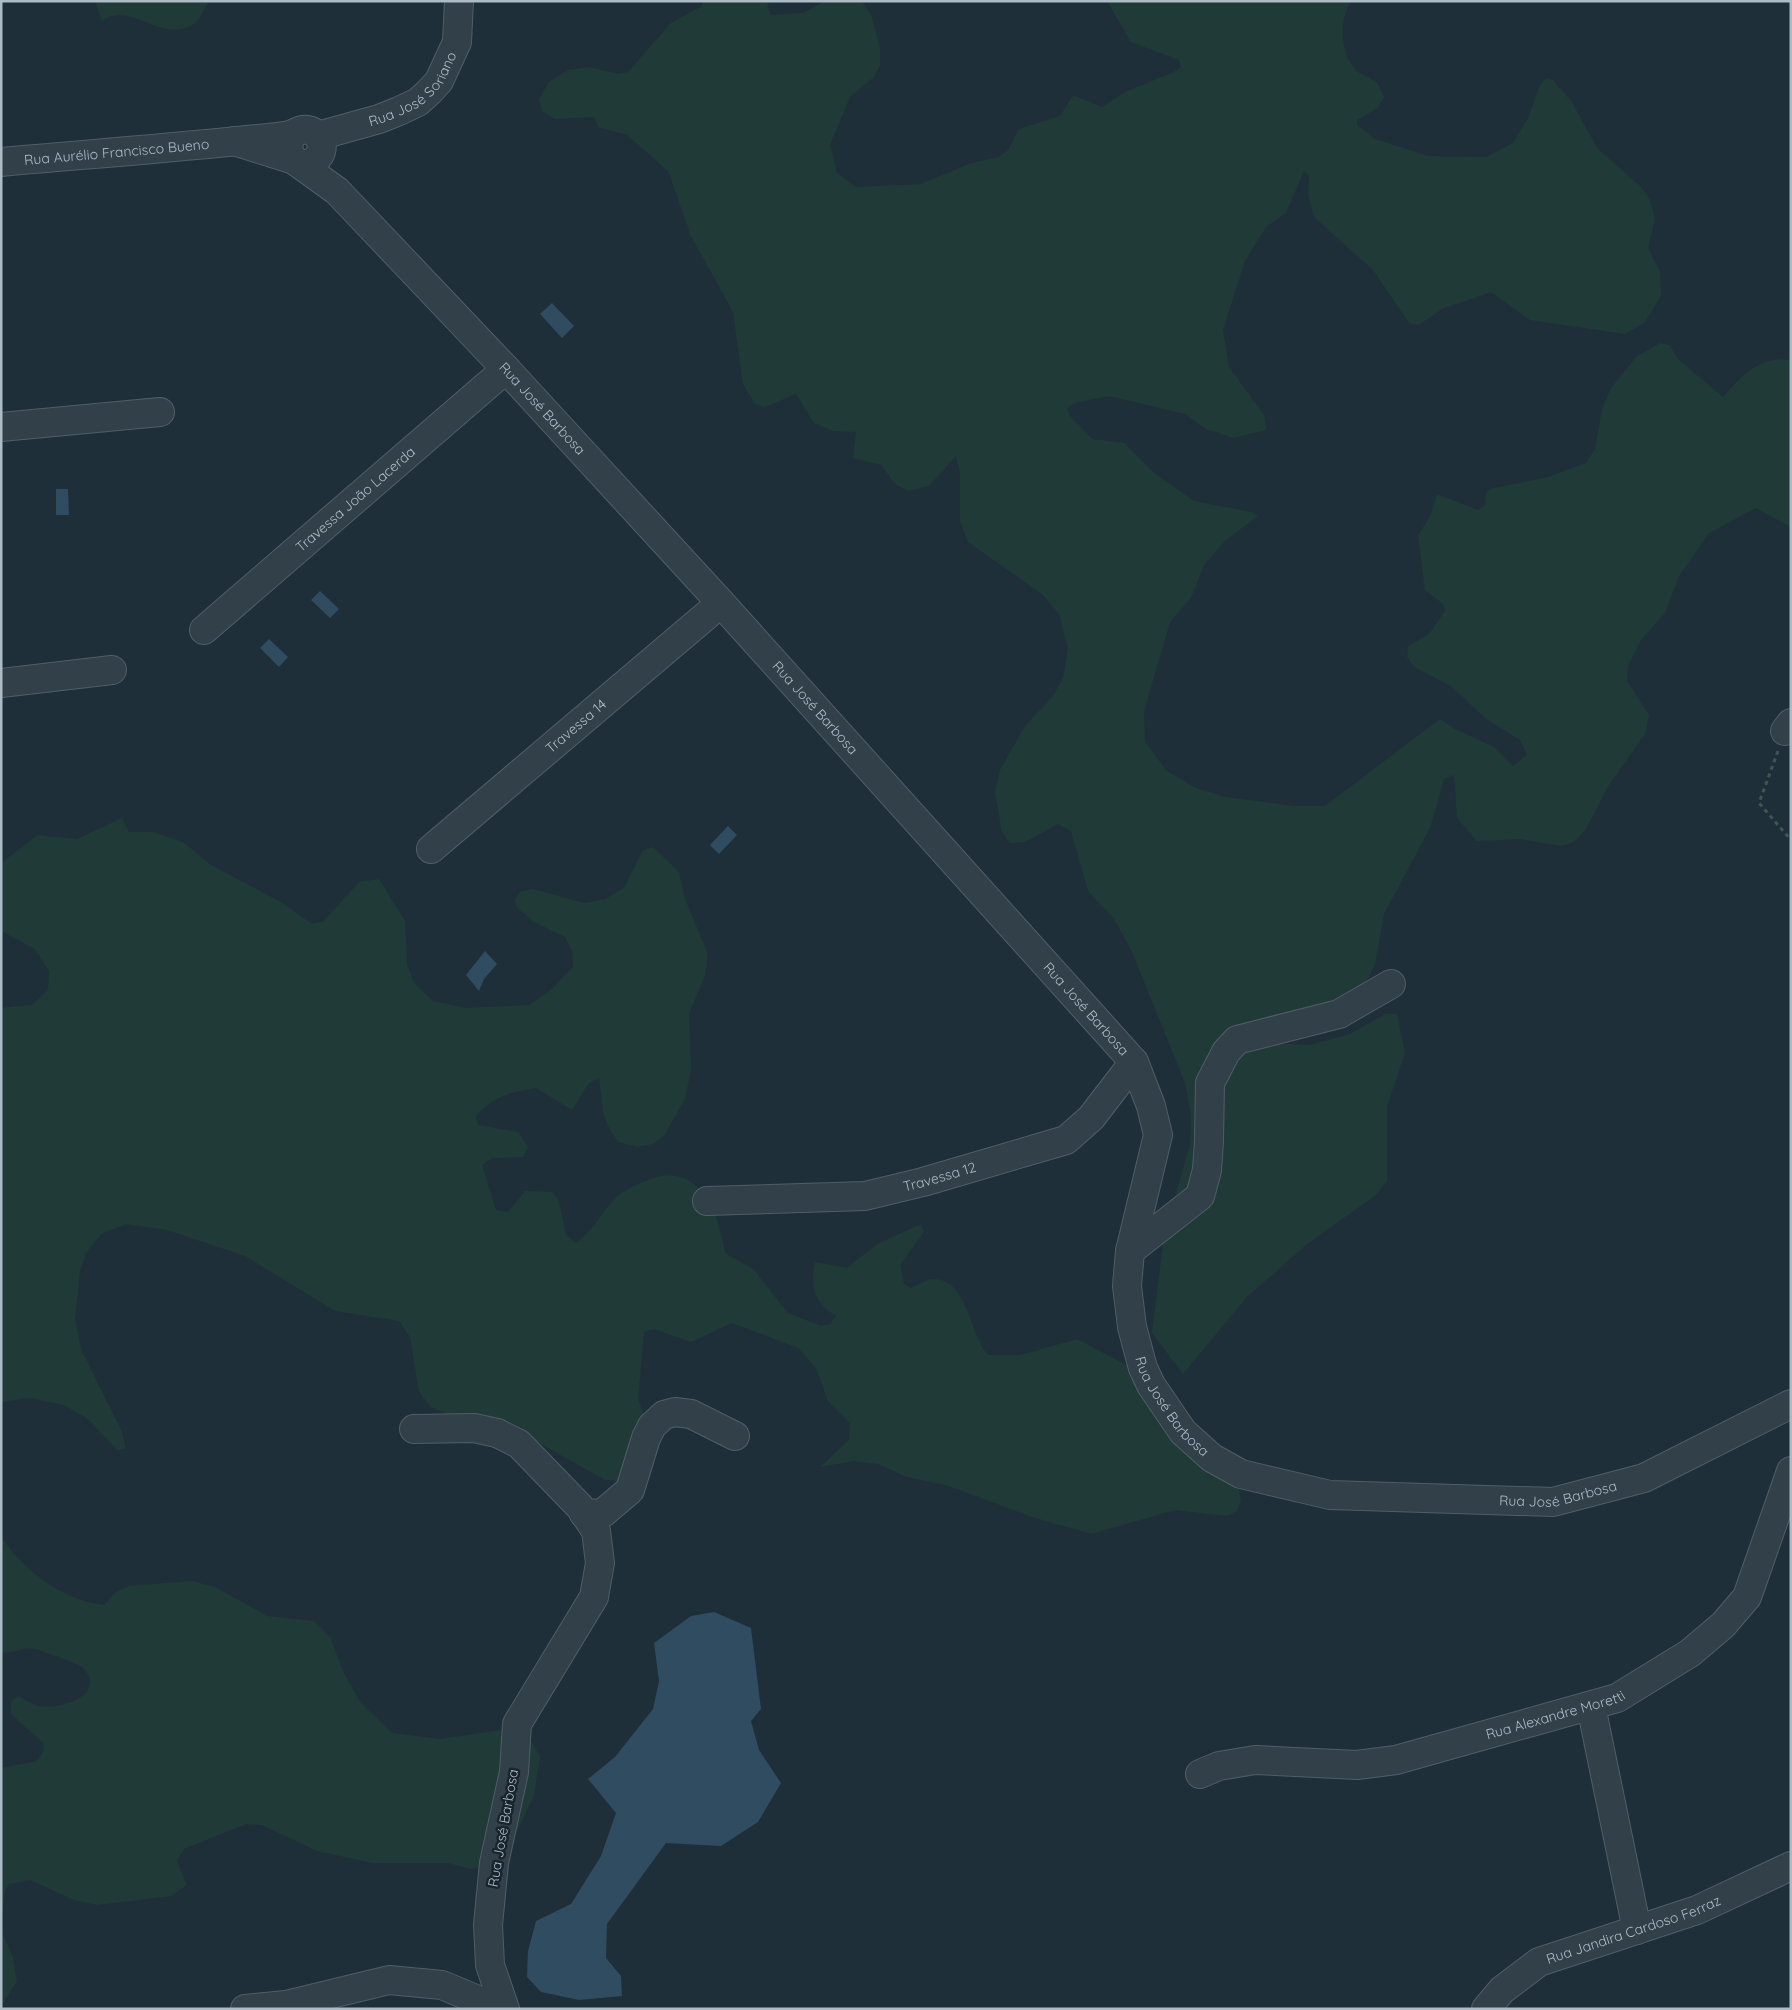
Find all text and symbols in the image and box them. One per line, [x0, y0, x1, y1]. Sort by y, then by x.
street label: Rua José Soriano [367, 49, 460, 130]
street label: Rua Aurélio Francisco Bueno [23, 135, 210, 169]
street label: Rua José Barbosa [495, 358, 589, 459]
street label: Travessa João Lacerda [292, 443, 419, 556]
street label: Rua José Barbosa [769, 657, 862, 758]
street label: Travessa 14 [542, 695, 610, 757]
street label: Rua José Barbosa [1039, 958, 1133, 1059]
street label: Travessa 12 [901, 1158, 978, 1195]
street label: Rua José Barbosa [1131, 1354, 1213, 1460]
street label: Rua José Barbosa [1499, 1477, 1619, 1511]
street label: Rua Alexandre Moretti [1484, 1686, 1628, 1743]
street label: Rua José Barbosa [484, 1768, 522, 1888]
street label: Rua Jandira Cardoso Ferraz [1544, 1891, 1724, 1968]

